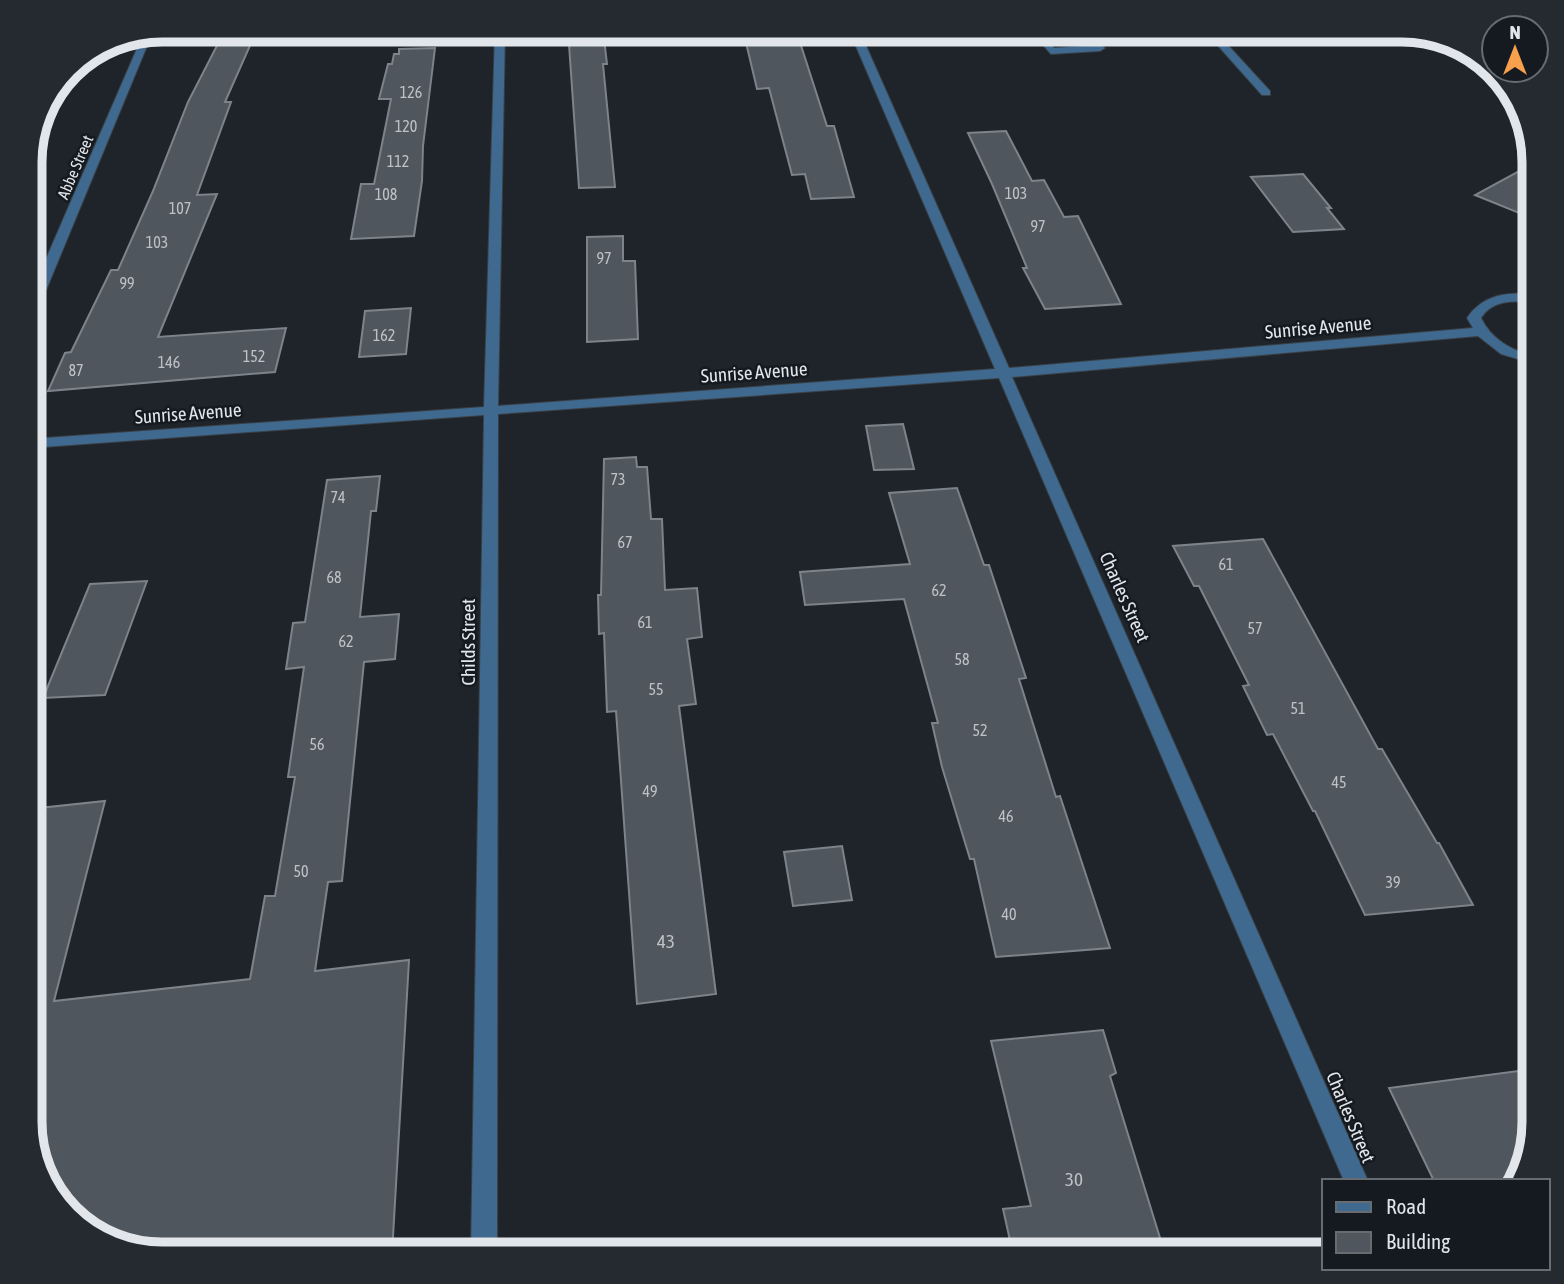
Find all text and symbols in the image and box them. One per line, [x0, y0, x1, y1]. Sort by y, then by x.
north arrow [1480, 14, 1550, 84]
text: N [1509, 21, 1521, 43]
house number: 126 [400, 83, 422, 101]
house number: 120 [395, 117, 417, 135]
street label: Abbe Street [54, 132, 97, 202]
house number: 112 [387, 152, 409, 170]
house number: 103 [1005, 184, 1027, 202]
house number: 108 [375, 185, 397, 203]
house number: 107 [169, 199, 191, 217]
house number: 97 [1030, 217, 1046, 235]
house number: 103 [146, 233, 168, 251]
house number: 97 [596, 249, 612, 267]
house number: 99 [119, 274, 135, 292]
street label: Sunrise Avenue [1264, 311, 1372, 343]
house number: 162 [373, 326, 395, 344]
house number: 152 [243, 347, 265, 365]
house number: 146 [158, 353, 180, 371]
street label: Sunrise Avenue [700, 357, 808, 387]
house number: 87 [68, 361, 84, 379]
street label: Sunrise Avenue [134, 398, 242, 428]
house number: 73 [610, 470, 626, 488]
house number: 74 [330, 488, 346, 506]
house number: 67 [617, 533, 633, 551]
street label: Charles Street [1095, 548, 1155, 646]
house number: 61 [1218, 555, 1234, 573]
house number: 68 [326, 568, 342, 586]
house number: 62 [931, 581, 947, 599]
street label: Childs Street [457, 599, 479, 685]
house number: 61 [637, 613, 653, 631]
house number: 57 [1247, 619, 1263, 637]
house number: 62 [338, 632, 354, 650]
house number: 58 [954, 650, 970, 668]
house number: 55 [648, 680, 664, 698]
house number: 51 [1290, 699, 1306, 717]
house number: 52 [972, 721, 988, 739]
house number: 56 [309, 735, 325, 753]
house number: 45 [1331, 773, 1347, 791]
house number: 49 [642, 782, 658, 800]
house number: 46 [998, 807, 1014, 825]
house number: 50 [293, 862, 309, 880]
house number: 39 [1385, 873, 1401, 891]
house number: 40 [1001, 905, 1017, 923]
house number: 43 [657, 930, 675, 952]
street label: Charles Street [1322, 1068, 1380, 1166]
house number: 30 [1065, 1168, 1083, 1190]
legend [1322, 1179, 1550, 1270]
text: Road [1386, 1194, 1426, 1218]
text: Building [1386, 1229, 1450, 1253]

